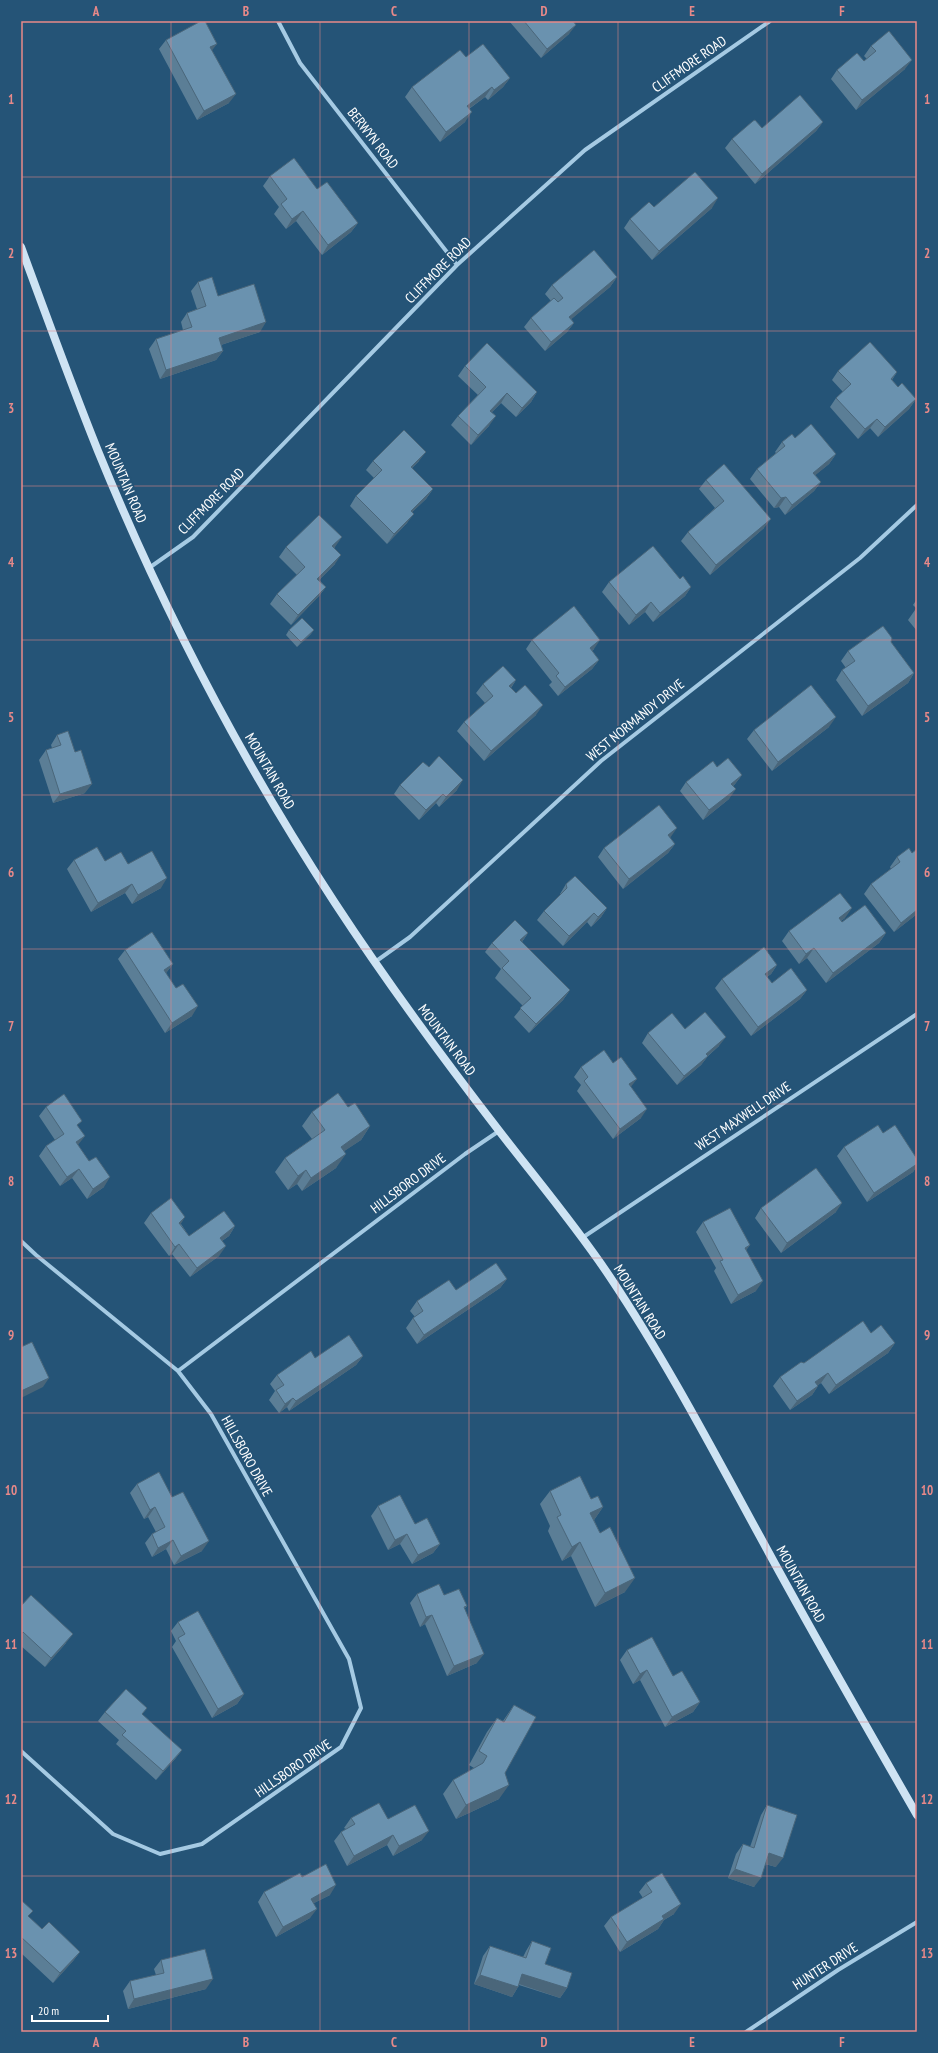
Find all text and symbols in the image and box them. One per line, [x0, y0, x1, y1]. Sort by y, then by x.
text: A [92, 3, 100, 20]
text: B [243, 3, 249, 20]
text: C [391, 3, 397, 20]
text: D [541, 3, 548, 20]
text: E [689, 3, 695, 20]
text: F [839, 3, 845, 20]
street label: CLIFFMORE ROAD [648, 32, 730, 96]
text: 1 [8, 91, 14, 108]
text: 1 [924, 91, 930, 108]
street label: BERWYN ROAD [344, 104, 402, 172]
street label: CLIFFMORE ROAD [401, 233, 475, 307]
text: 2 [8, 245, 14, 262]
text: 2 [924, 245, 930, 262]
text: 3 [8, 400, 14, 417]
text: 3 [924, 400, 930, 417]
street label: MOUNTAIN ROAD [101, 440, 151, 526]
street label: CLIFFMORE ROAD [174, 464, 248, 538]
text: 4 [8, 554, 15, 571]
text: 4 [924, 554, 931, 571]
street label: WEST NORMANDY DRIVE [582, 675, 688, 765]
text: 5 [8, 709, 14, 726]
text: 5 [924, 709, 930, 726]
street label: MOUNTAIN ROAD [241, 730, 299, 812]
text: 6 [8, 864, 14, 881]
text: 6 [924, 864, 930, 881]
street label: MOUNTAIN ROAD [414, 1001, 480, 1079]
text: 7 [8, 1018, 14, 1035]
text: 7 [924, 1018, 930, 1035]
street label: WEST MAXWELL DRIVE [692, 1077, 794, 1155]
street label: HILLSBORO DRIVE [367, 1149, 449, 1217]
text: 8 [8, 1173, 14, 1190]
text: 8 [924, 1173, 930, 1190]
street label: MOUNTAIN ROAD [610, 1261, 670, 1343]
text: 9 [8, 1327, 14, 1344]
text: 9 [924, 1327, 930, 1344]
street label: HILLSBORO DRIVE [217, 1413, 277, 1499]
text: 10 [5, 1482, 17, 1499]
text: 10 [921, 1482, 933, 1499]
street label: MOUNTAIN ROAD [773, 1542, 829, 1626]
text: 11 [5, 1636, 17, 1653]
text: 11 [921, 1636, 933, 1653]
street label: HILLSBORO DRIVE [251, 1735, 335, 1801]
text: 12 [5, 1791, 17, 1808]
text: 12 [921, 1791, 933, 1808]
street label: HUNTER DRIVE [789, 1938, 861, 1994]
text: 13 [5, 1945, 17, 1962]
text: 13 [921, 1945, 933, 1962]
scale bar [32, 1997, 108, 2023]
text: 20 m [38, 2003, 59, 2018]
text: A [92, 2034, 100, 2051]
text: B [243, 2034, 249, 2051]
text: C [391, 2034, 397, 2051]
text: D [541, 2034, 548, 2051]
text: E [689, 2034, 695, 2051]
text: F [839, 2034, 845, 2051]

